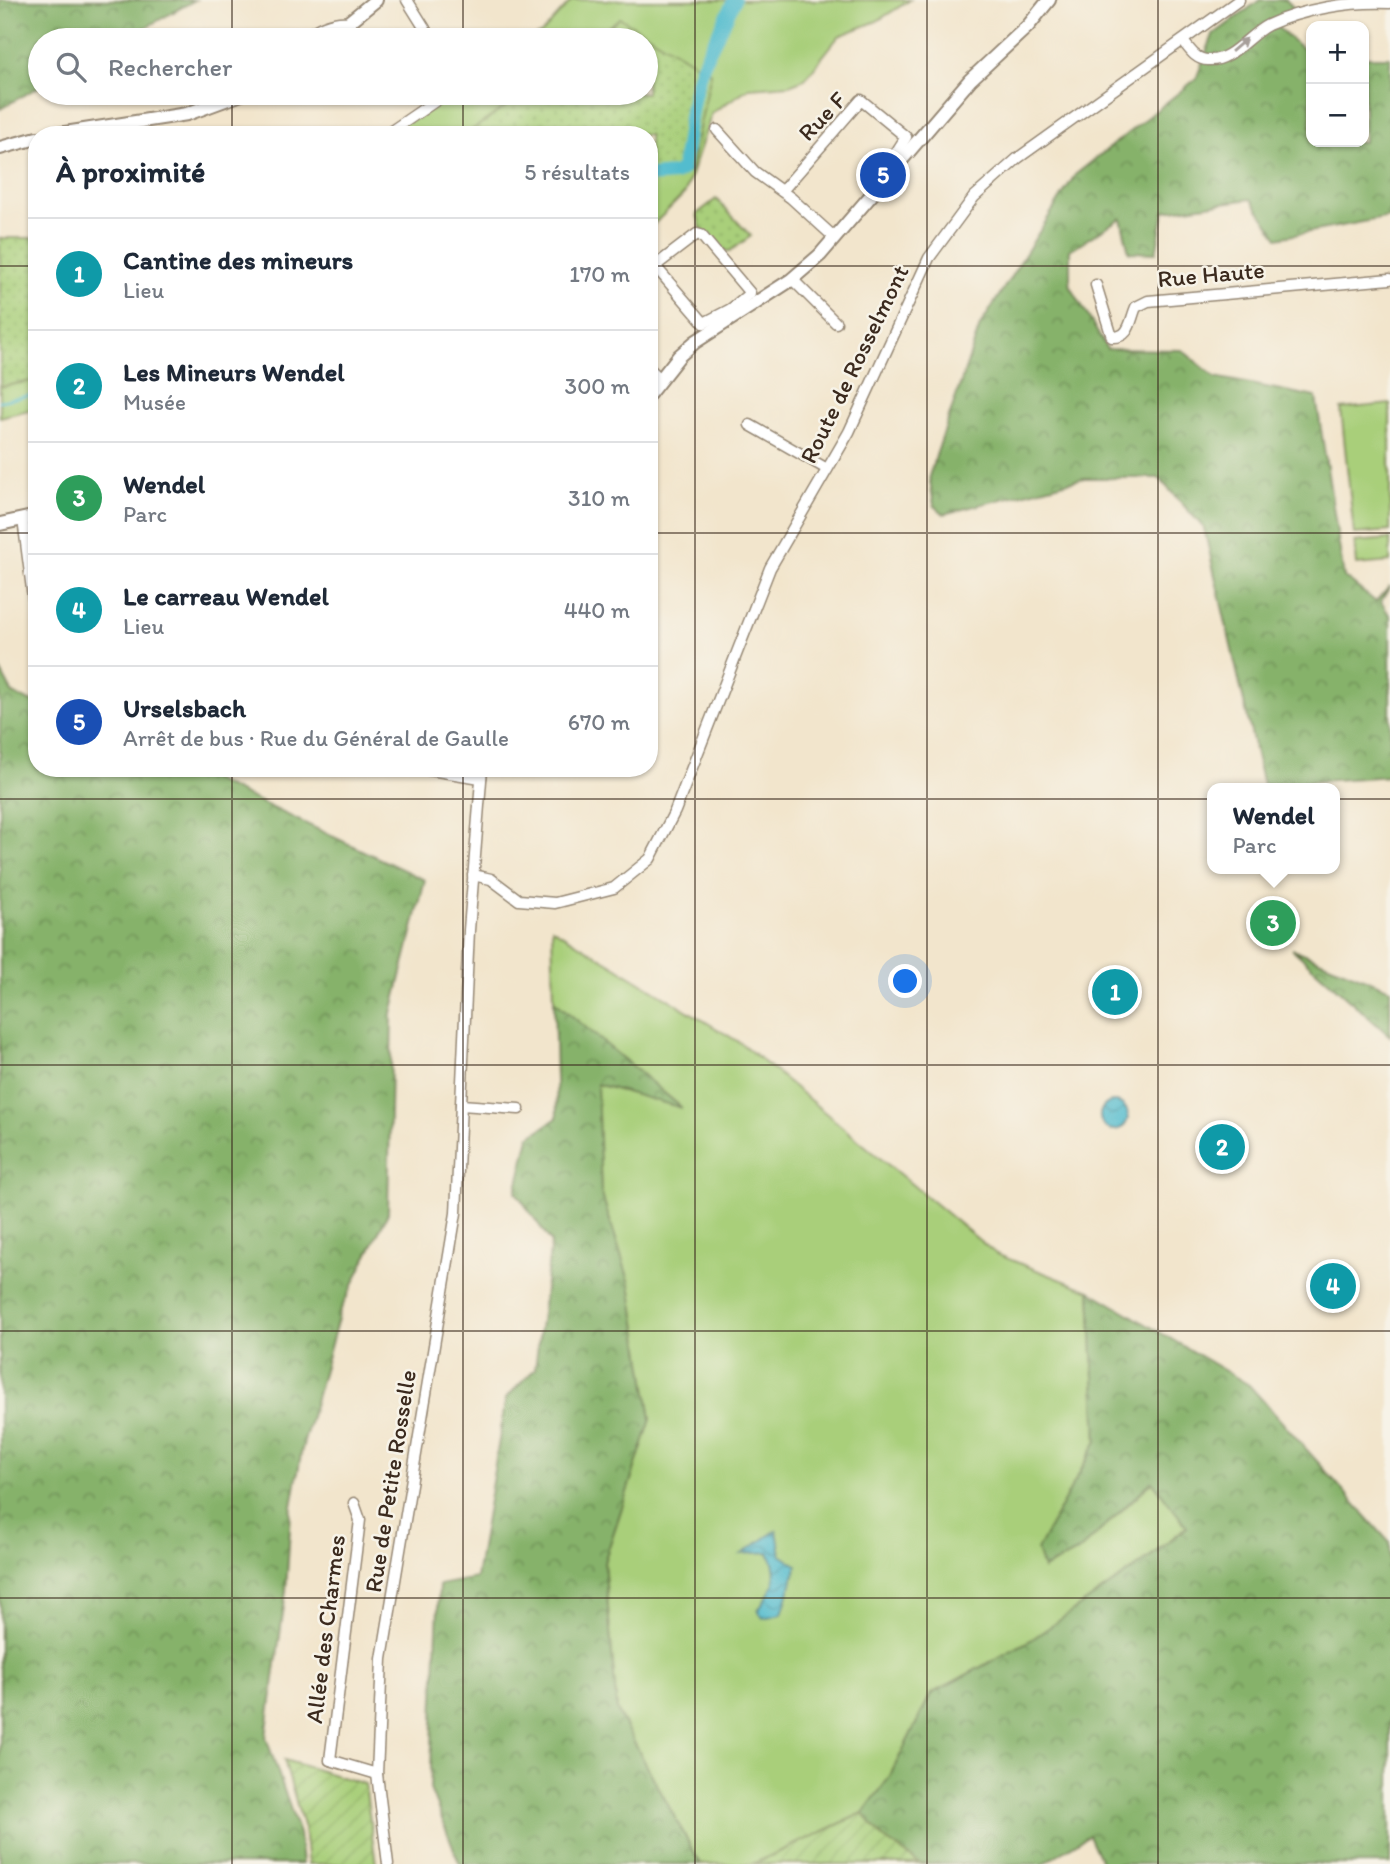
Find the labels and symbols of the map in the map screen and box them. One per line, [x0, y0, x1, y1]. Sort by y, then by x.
one-way arrow [1230, 38, 1247, 54]
street label: Rue F [792, 85, 853, 147]
pin: 5 [860, 149, 906, 201]
street label: Rue Haute [1156, 255, 1266, 293]
street label: Route de Rosselmont [793, 260, 915, 468]
pin: 3 [1250, 897, 1296, 949]
your location [888, 964, 922, 998]
pin: 1 [1092, 966, 1138, 1018]
pin: 2 [1199, 1121, 1245, 1173]
pin: 4 [1310, 1260, 1356, 1312]
street label: Rue de Petite Rosselle [358, 1368, 422, 1594]
street label: Allée des Charmes [299, 1533, 351, 1725]

